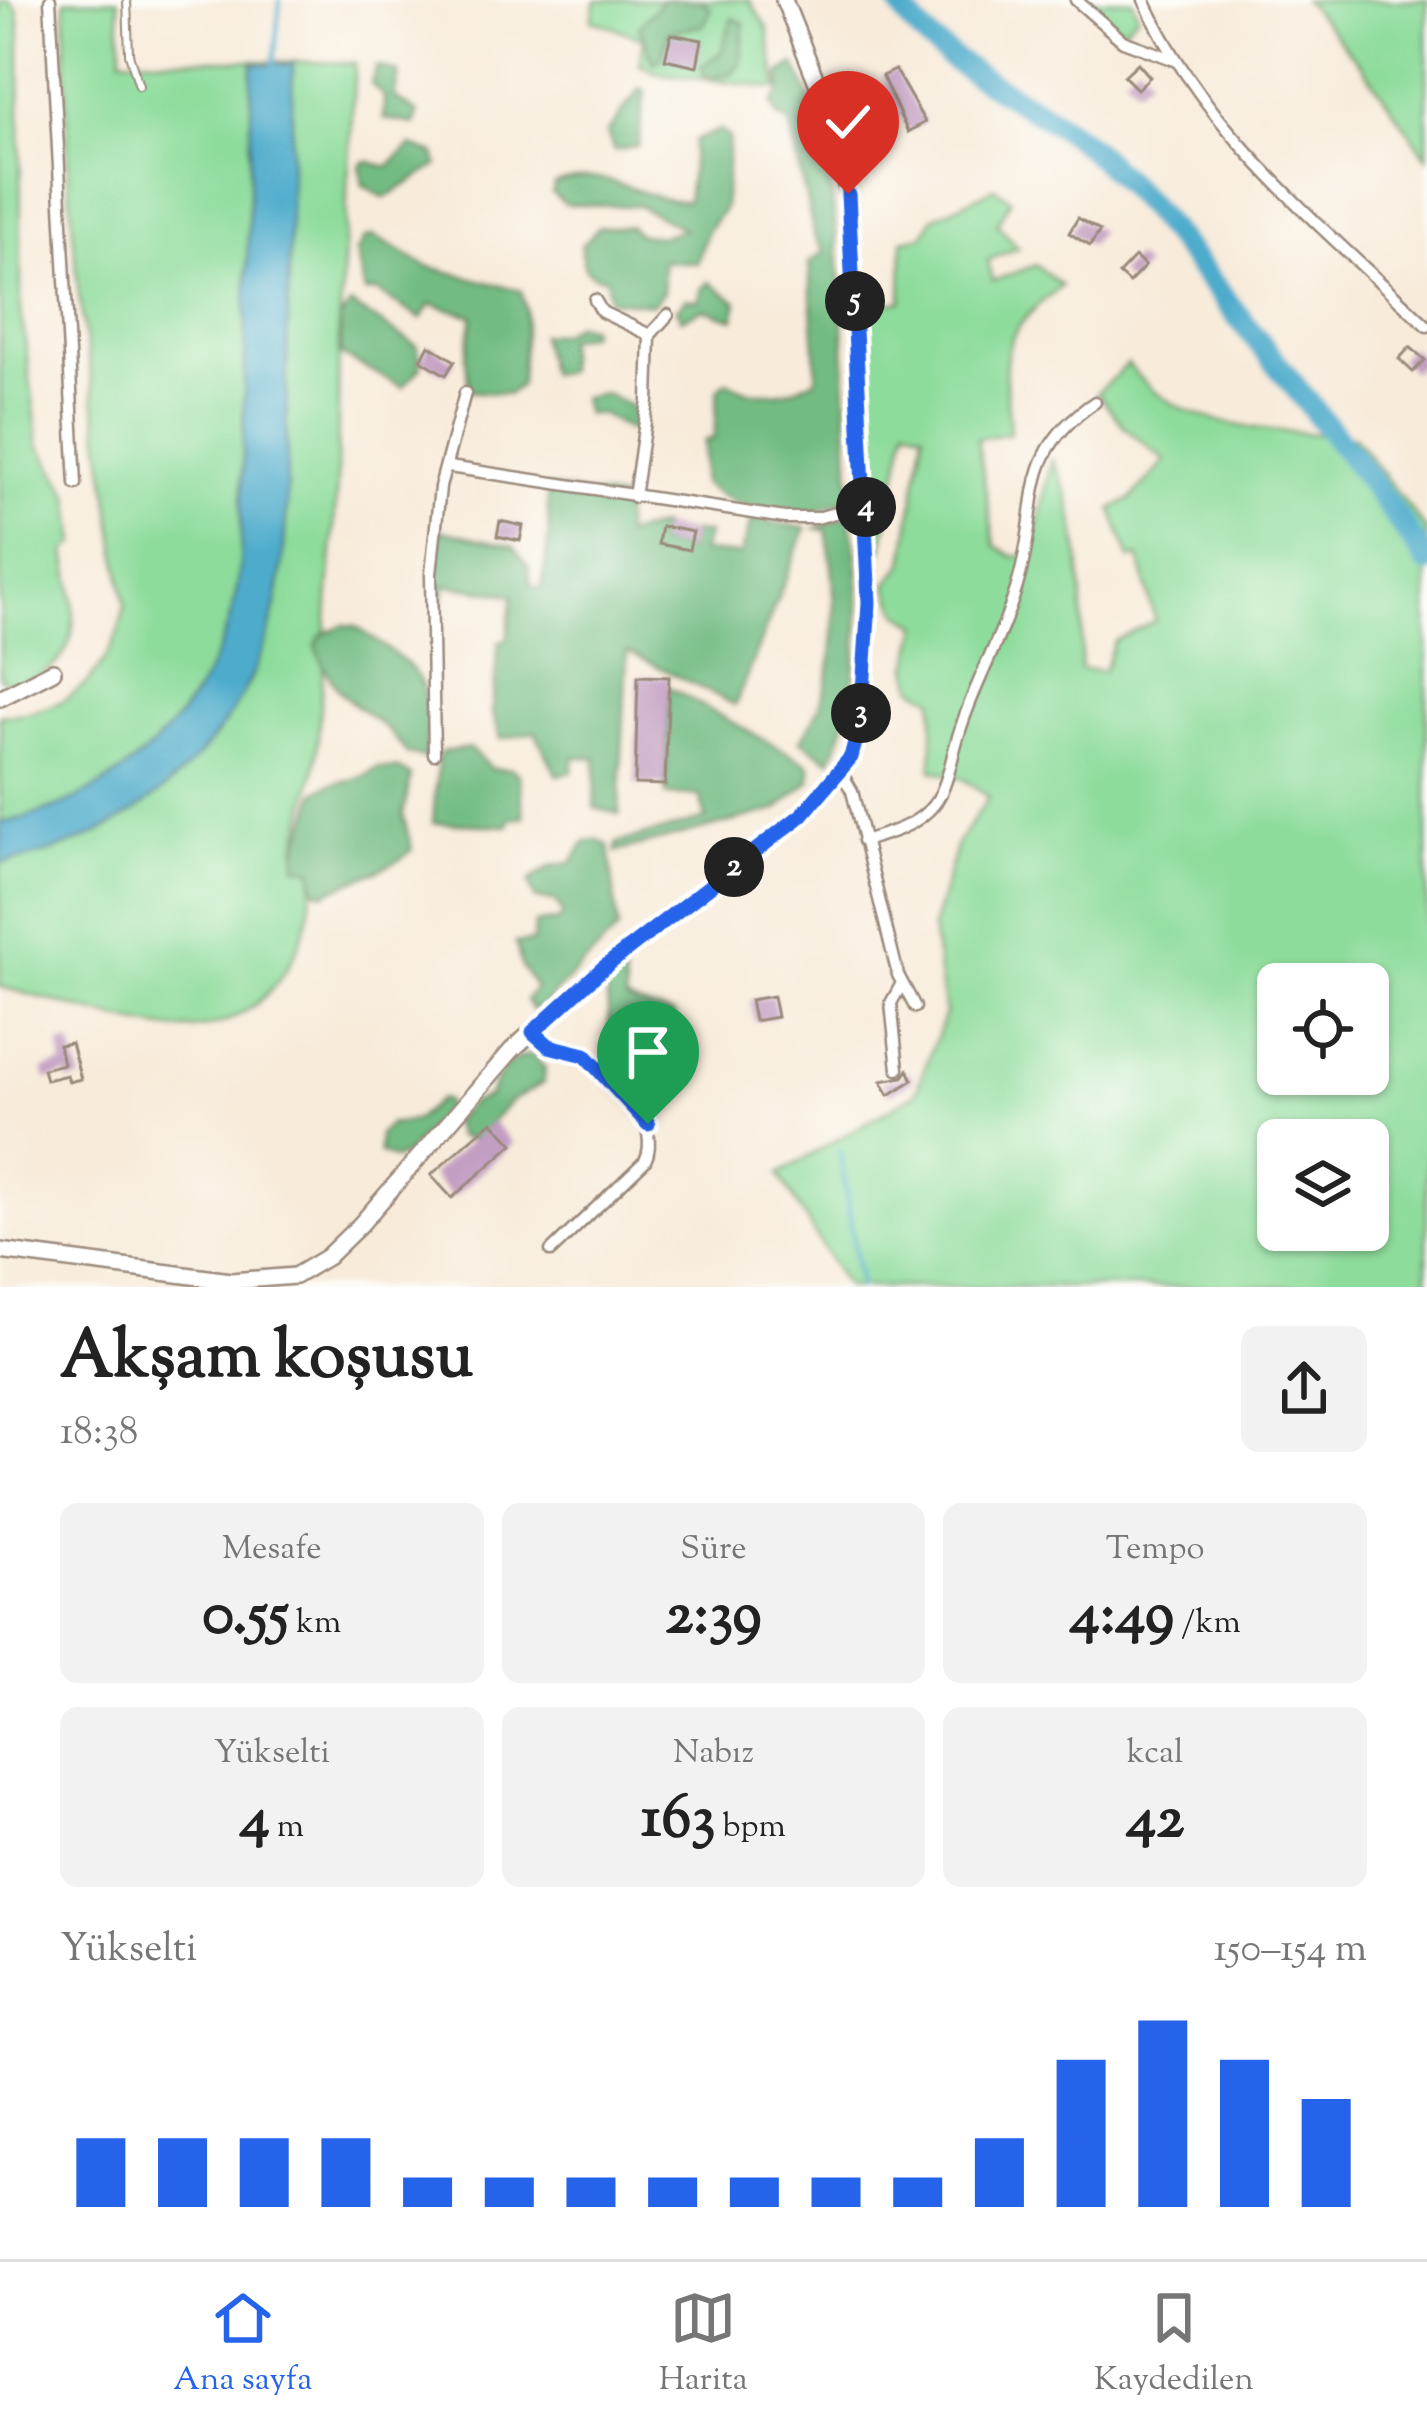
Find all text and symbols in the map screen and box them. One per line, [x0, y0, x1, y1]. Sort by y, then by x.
pin [797, 71, 899, 194]
icon: check [815, 89, 881, 155]
pin: 5 [825, 271, 885, 331]
text: 5 [849, 277, 861, 325]
pin: 4 [836, 477, 896, 537]
text: 4 [858, 483, 874, 531]
pin: 3 [831, 683, 891, 743]
text: 3 [854, 689, 868, 737]
pin: 2 [704, 837, 764, 897]
text: 2 [726, 843, 742, 891]
map controls [1257, 963, 1389, 1251]
button: locate [1257, 963, 1389, 1095]
pin [597, 1001, 699, 1124]
icon: arrive [615, 1019, 681, 1085]
button: layers [1257, 1119, 1389, 1251]
text: Akşam koşusu [60, 1313, 473, 1408]
button: share [1241, 1326, 1367, 1452]
text: 18:38 [60, 1406, 138, 1462]
text: Mesafe [222, 1526, 322, 1574]
text: Süre [680, 1526, 747, 1574]
text: Tempo [1106, 1526, 1205, 1574]
text: 0.55 [202, 1574, 289, 1661]
text: 2:39 [665, 1574, 762, 1661]
text: 4:49 [1069, 1574, 1174, 1661]
text: km [289, 1600, 341, 1648]
text: /km [1174, 1600, 1241, 1648]
text: Yükselti [214, 1730, 330, 1778]
text: Nabız [673, 1730, 754, 1778]
text: kcal [1127, 1730, 1184, 1778]
text: 4 [240, 1778, 270, 1865]
text: 163 [641, 1778, 716, 1865]
text: 42 [1126, 1778, 1184, 1865]
text: m [270, 1804, 304, 1852]
text: bpm [716, 1804, 786, 1852]
text: Yükselti [60, 1923, 197, 1979]
text: 150–154 m [1214, 1923, 1367, 1979]
tab: Ana sayfa [173, 2285, 312, 2405]
tab: Harita [659, 2285, 748, 2405]
tab: Kaydedilen [1094, 2285, 1254, 2405]

